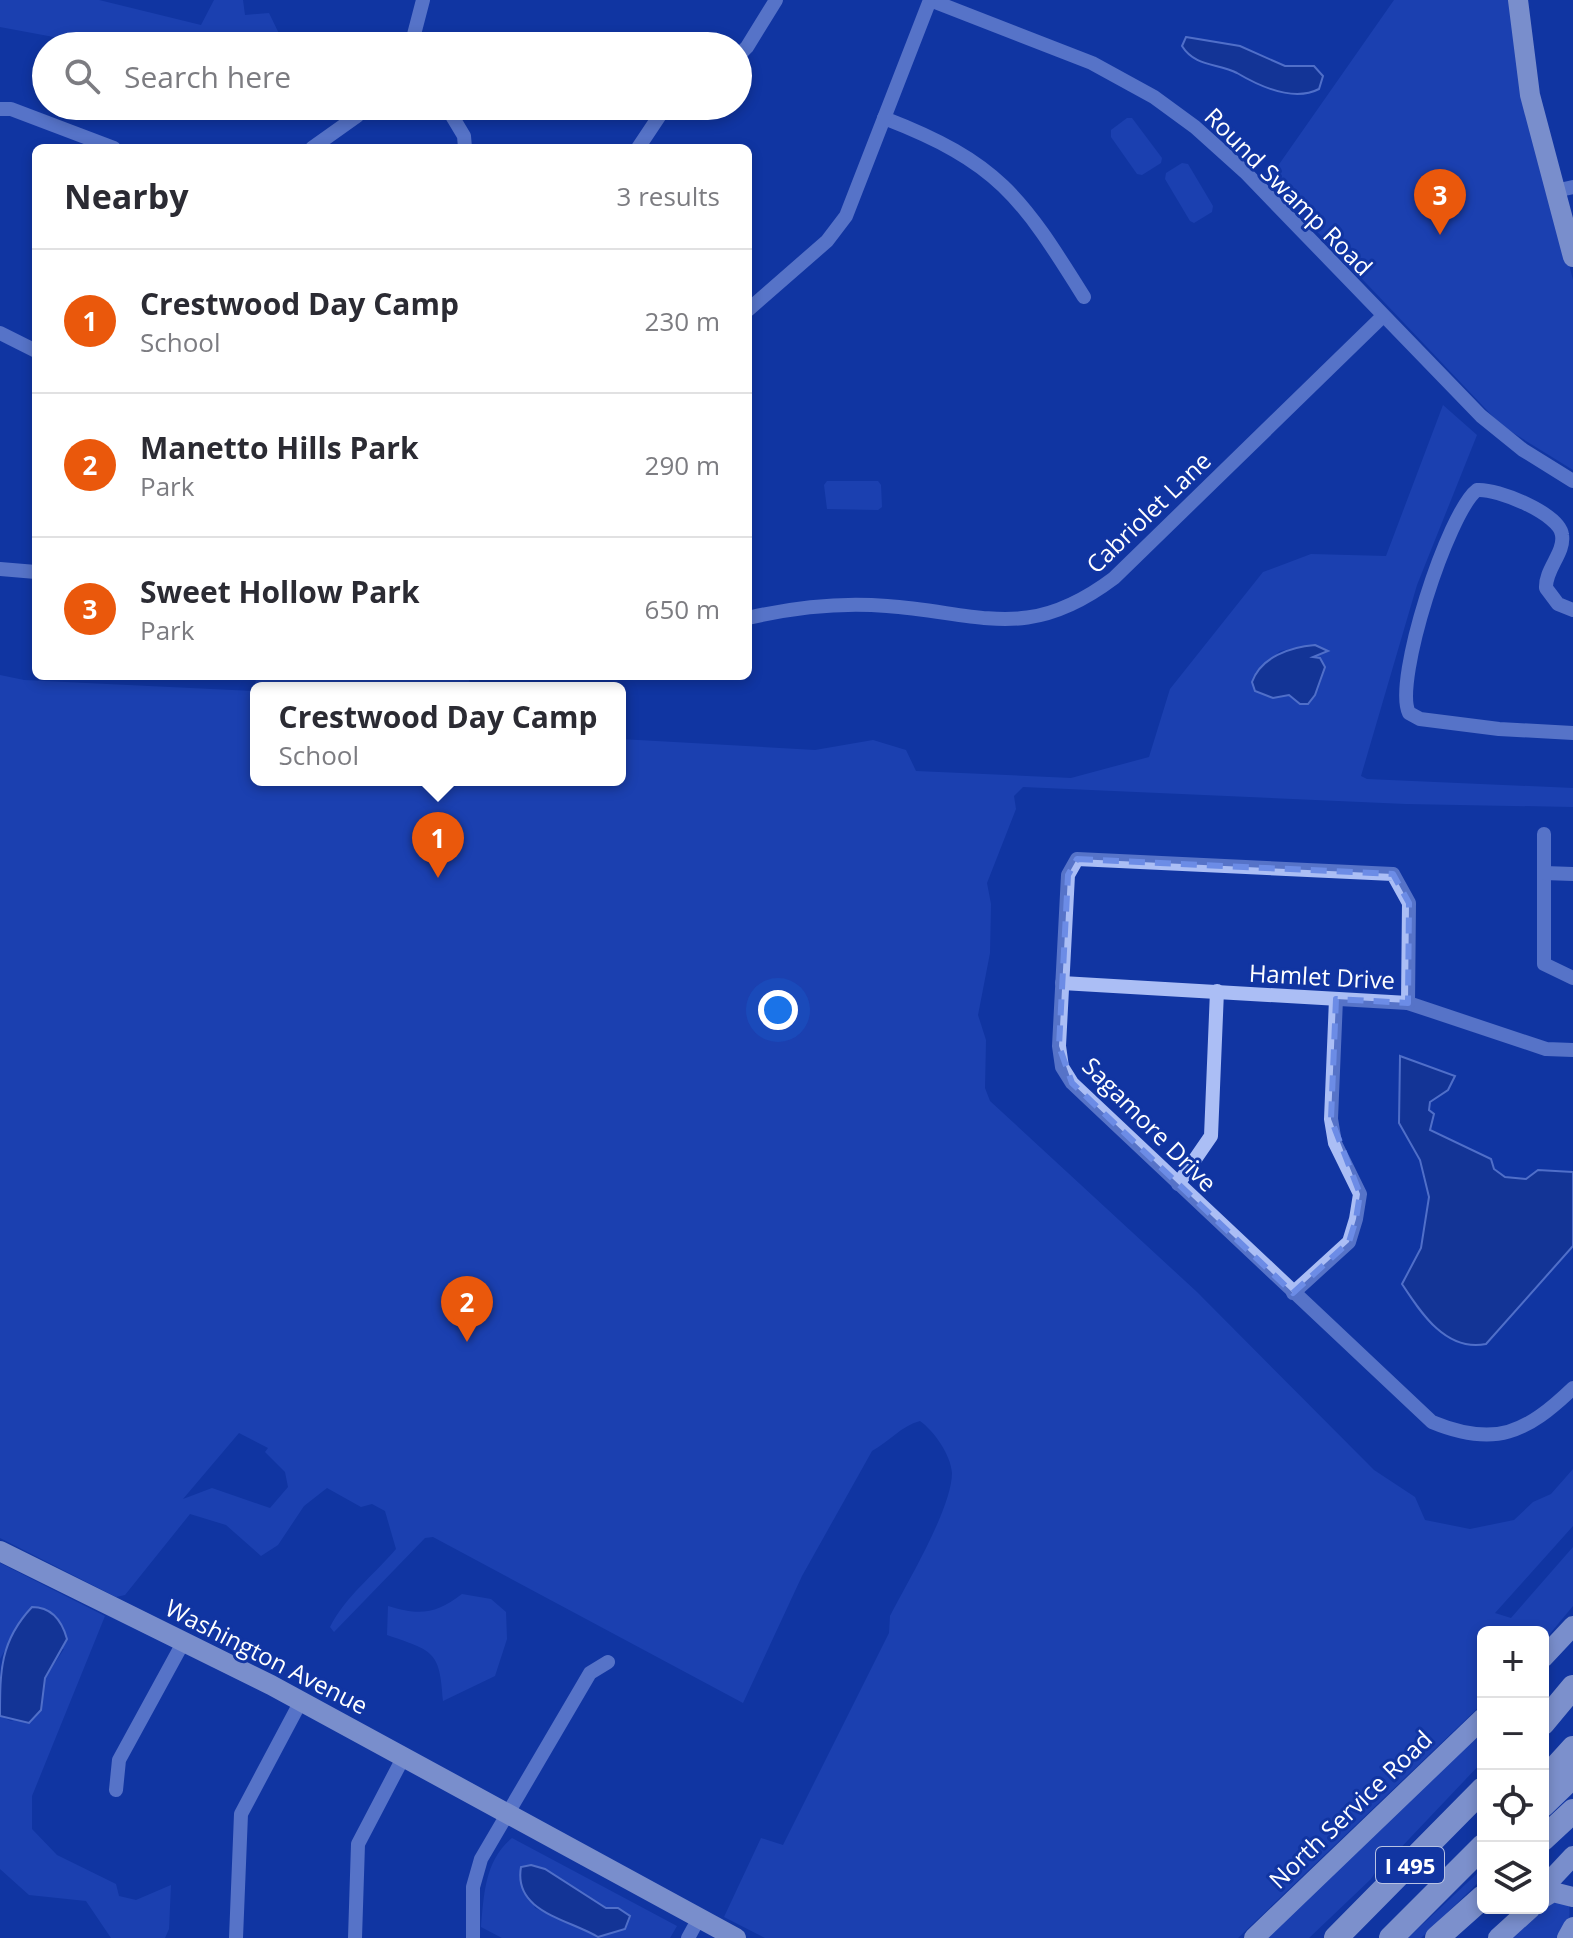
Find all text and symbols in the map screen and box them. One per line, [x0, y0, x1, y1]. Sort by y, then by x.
search box [32, 32, 752, 120]
icon: search [60, 54, 104, 98]
text: Search here [124, 56, 291, 97]
street label: Round Swamp Road [1198, 100, 1380, 282]
pin: 3 [1414, 169, 1466, 235]
text: Nearby [64, 173, 189, 219]
text: 3 results [617, 178, 720, 214]
text: Crestwood Day Camp [140, 283, 459, 324]
text: 1 [83, 303, 97, 339]
text: 230 m [645, 303, 720, 339]
text: School [140, 324, 221, 360]
text: Manetto Hills Park [140, 427, 419, 468]
street label: Cabriolet Lane [1078, 444, 1218, 580]
text: 2 [83, 447, 97, 483]
text: 290 m [645, 447, 720, 483]
text: Park [140, 468, 194, 504]
text: Sweet Hollow Park [140, 571, 420, 612]
text: 3 [83, 591, 97, 627]
text: 650 m [645, 591, 720, 627]
text: Park [140, 612, 194, 648]
popup [250, 682, 626, 786]
text: Crestwood Day Camp [279, 696, 597, 737]
text: School [279, 737, 359, 773]
pin: 1 [412, 812, 464, 878]
street label: Hamlet Drive [1248, 956, 1396, 996]
your location [758, 990, 798, 1030]
street label: Sagamore Drive [1075, 1049, 1225, 1199]
pin: 2 [441, 1276, 493, 1342]
street label: Washington Avenue [160, 1591, 374, 1721]
map controls [1477, 1626, 1549, 1914]
button: + [1477, 1626, 1549, 1698]
button: − [1477, 1698, 1549, 1770]
street label: North Service Road [1261, 1723, 1439, 1895]
button: locate [1477, 1770, 1549, 1842]
button: layers [1477, 1842, 1549, 1914]
road number: I 495 [1376, 1847, 1444, 1883]

